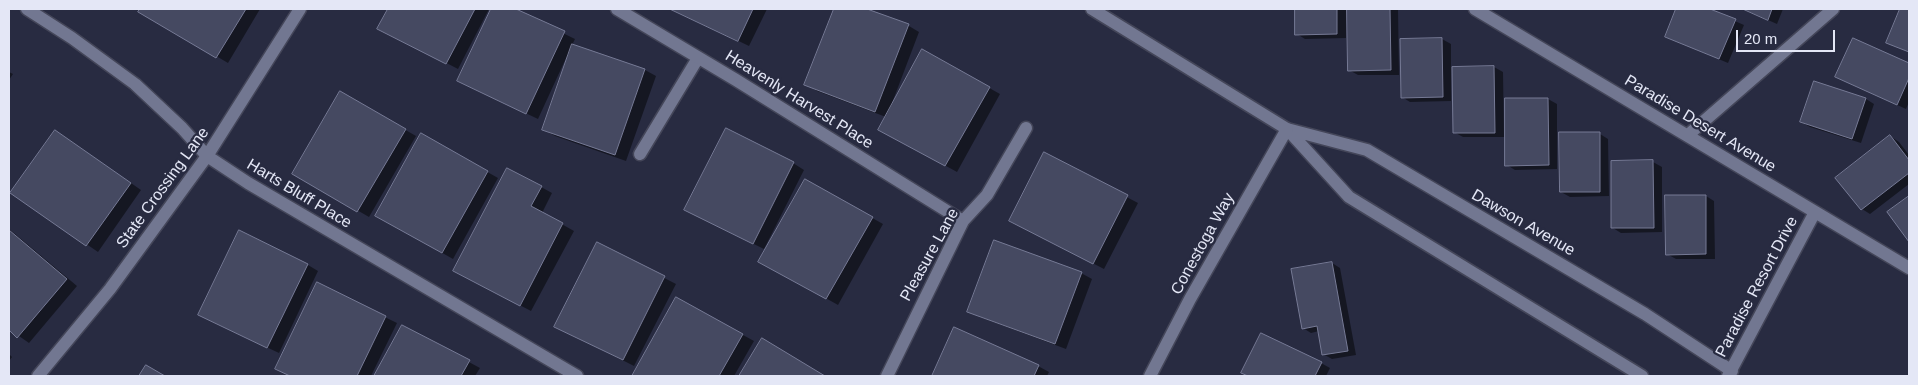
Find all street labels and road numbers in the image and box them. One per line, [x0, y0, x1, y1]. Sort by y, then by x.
street label: Heavenly Harvest Place [722, 47, 876, 153]
street label: Paradise Desert Avenue [1621, 71, 1779, 177]
street label: State Crossing Lane [113, 124, 213, 252]
street label: Harts Bluff Place [243, 155, 355, 233]
street label: Dawson Avenue [1468, 186, 1578, 260]
street label: Conestoga Way [1167, 190, 1239, 298]
street label: Pleasure Lane [897, 205, 963, 305]
street label: Paradise Resort Drive [1712, 213, 1802, 361]

